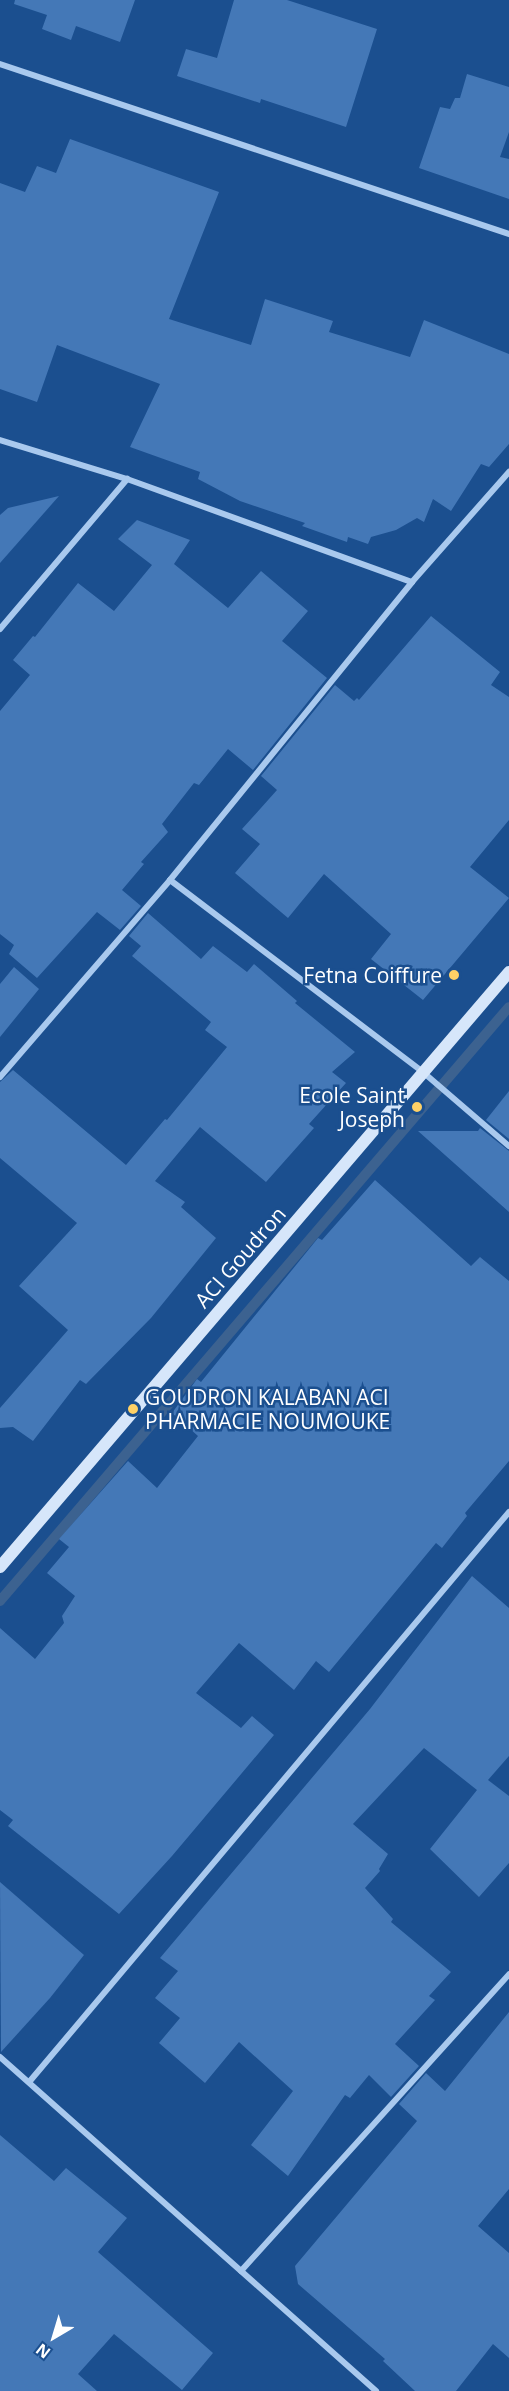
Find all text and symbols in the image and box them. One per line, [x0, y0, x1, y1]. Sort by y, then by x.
place label: Fetna Coiffure [303, 962, 442, 988]
marker: Fetna Coiffure [447, 968, 461, 982]
place label: Ecole Saint Joseph [299, 1082, 405, 1132]
marker: Ecole Saint Joseph [410, 1100, 424, 1114]
street label: ACI Goudron [189, 1201, 291, 1313]
place label: GOUDRON KALABAN ACI PHARMACIE NOUMOUKE [145, 1384, 390, 1434]
marker: GOUDRON KALABAN ACI PHARMACIE NOUMOUKE [126, 1402, 140, 1416]
north arrow [24, 2307, 84, 2367]
text: N [31, 2339, 55, 2364]

